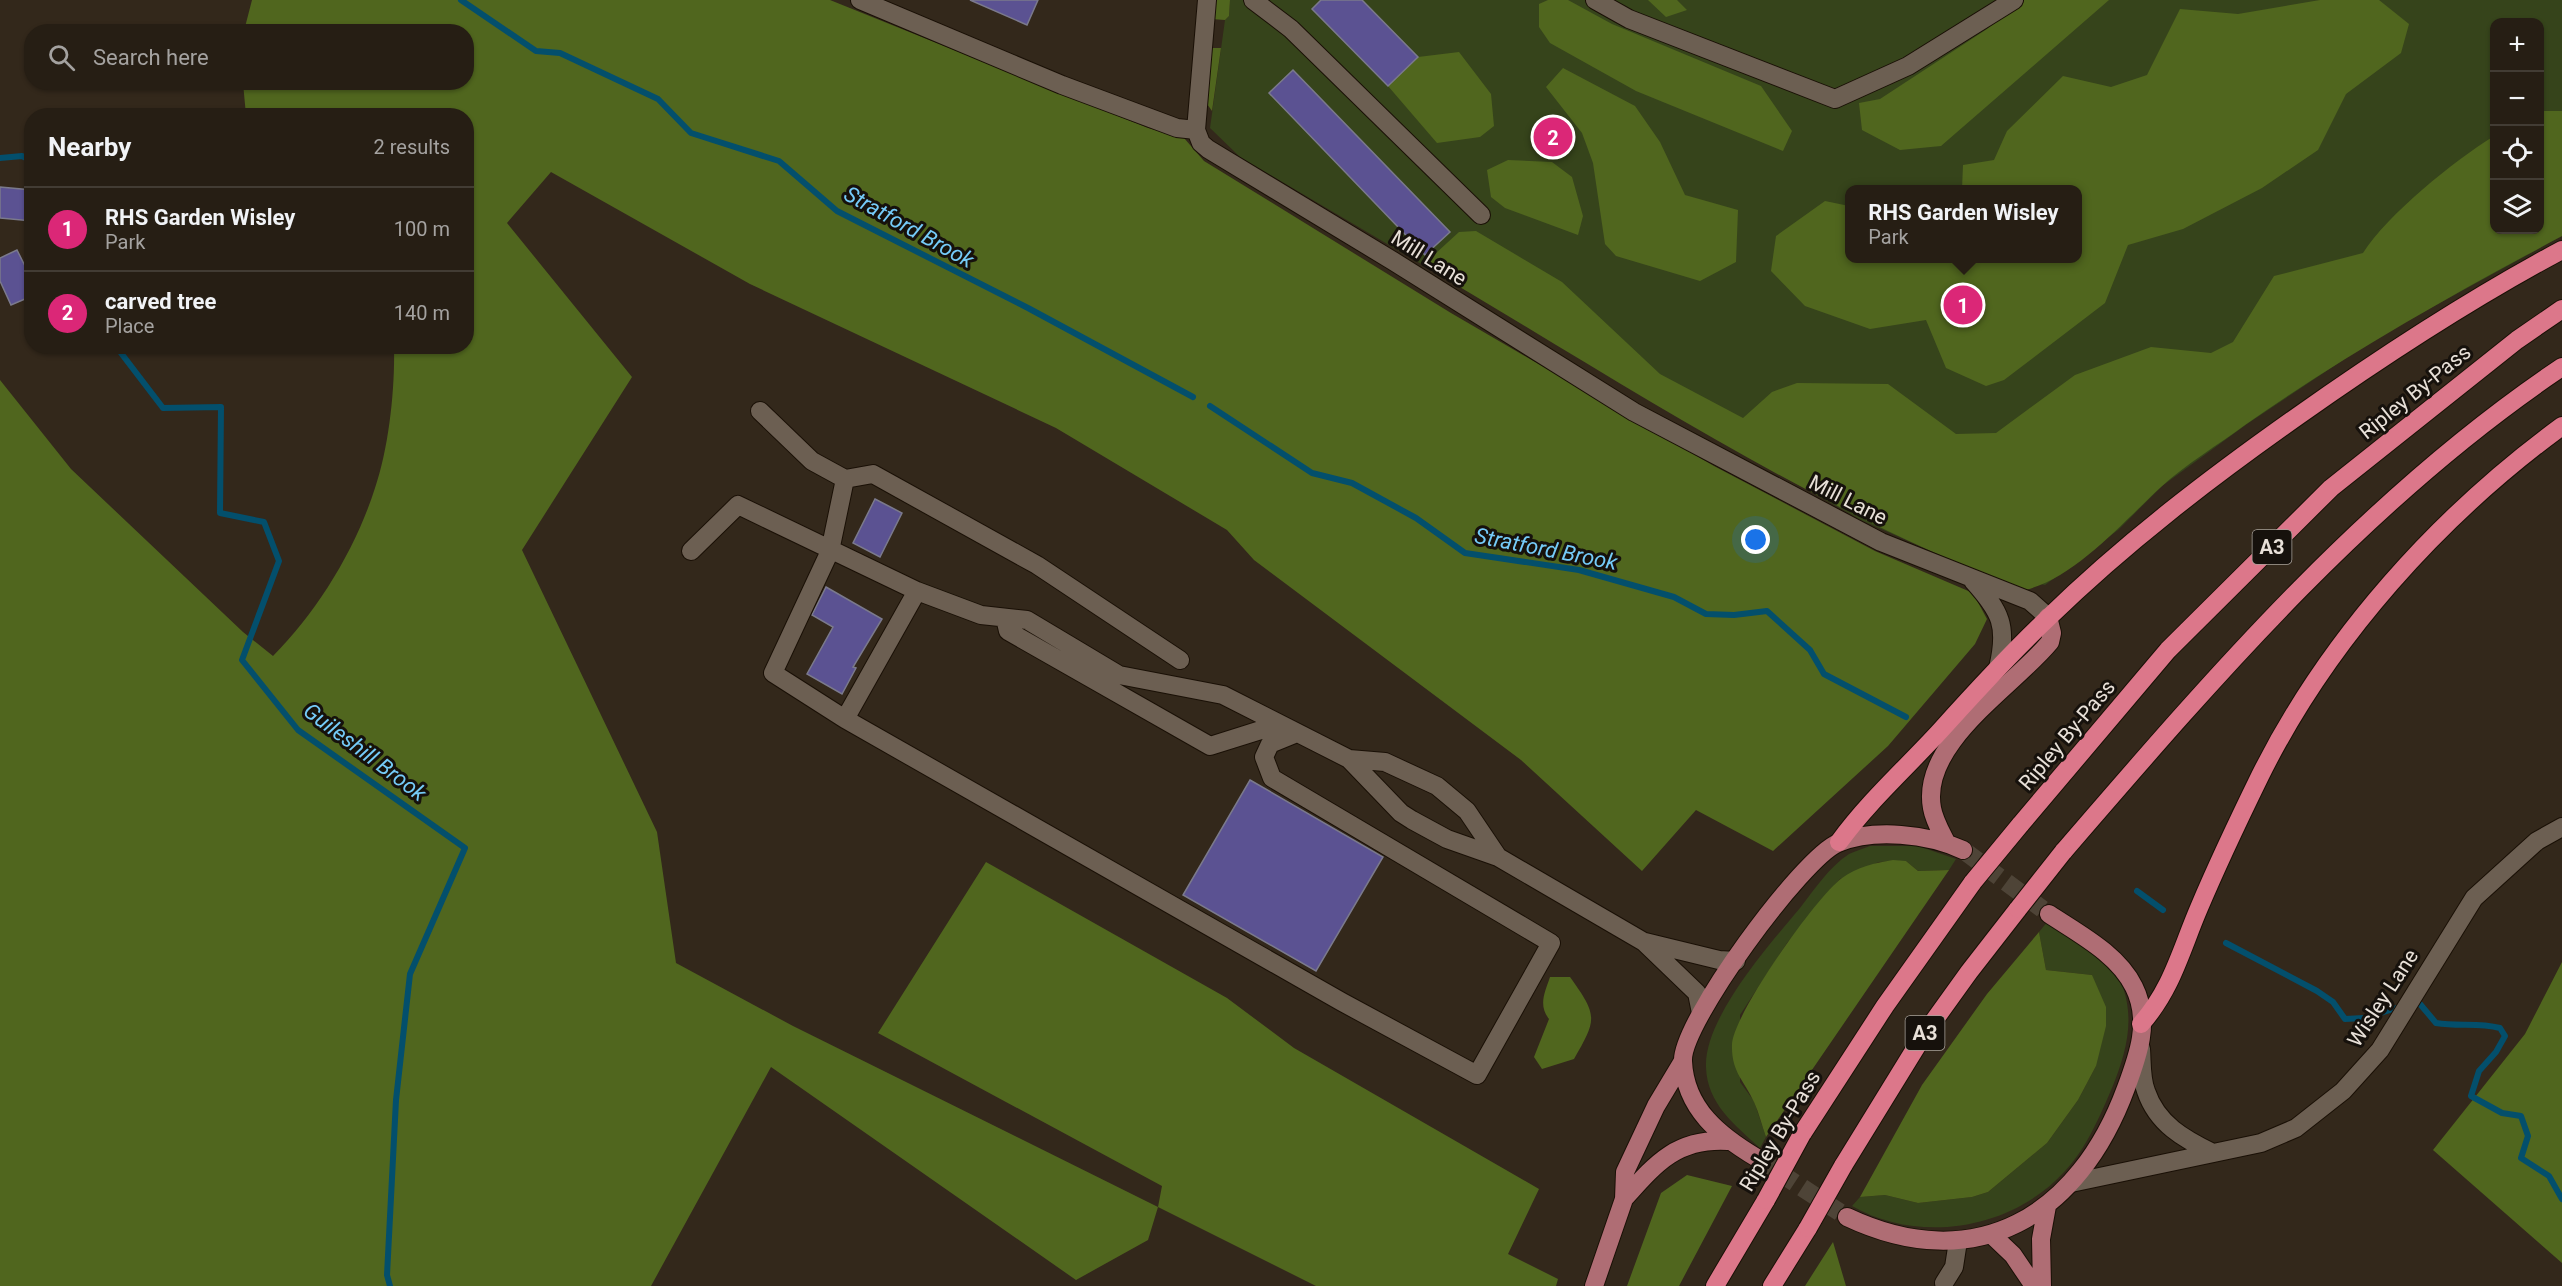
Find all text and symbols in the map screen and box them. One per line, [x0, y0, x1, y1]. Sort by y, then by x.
map controls [2490, 18, 2544, 234]
button: + [2490, 18, 2544, 72]
search box [24, 24, 474, 90]
icon: search [45, 41, 78, 74]
text: Search here [93, 45, 209, 70]
button: − [2490, 72, 2544, 126]
pin: 2 [1534, 114, 1572, 160]
button: locate [2490, 126, 2544, 180]
text: Nearby [48, 132, 131, 162]
text: 2 results [374, 135, 450, 159]
button: layers [2490, 180, 2544, 234]
water label: Stratford Brook [840, 181, 979, 274]
popup [1845, 185, 2082, 263]
text: RHS Garden Wisley [1868, 200, 2059, 225]
text: RHS Garden Wisley [105, 205, 295, 230]
text: 1 [62, 217, 73, 241]
text: 100 m [394, 217, 450, 241]
street label: Mill Lane [1387, 225, 1471, 291]
text: Park [1868, 225, 1909, 249]
text: Park [105, 230, 145, 254]
pin: 1 [1944, 282, 1982, 328]
text: carved tree [105, 289, 216, 314]
text: 2 [62, 301, 73, 325]
text: 140 m [394, 301, 450, 325]
text: Place [105, 314, 154, 338]
street label: Ripley By-Pass [2355, 340, 2475, 444]
street label: Mill Lane [1805, 470, 1891, 530]
water label: Stratford Brook [1473, 523, 1621, 575]
your location [1741, 525, 1770, 554]
road number: A3 [2252, 530, 2292, 564]
street label: Ripley By-Pass [2014, 675, 2120, 795]
water label: Guileshill Brook [299, 698, 432, 807]
street label: Wisley Lane [2343, 945, 2423, 1051]
road number: A3 [1906, 1016, 1944, 1050]
street label: Ripley By-Pass [1735, 1066, 1825, 1196]

